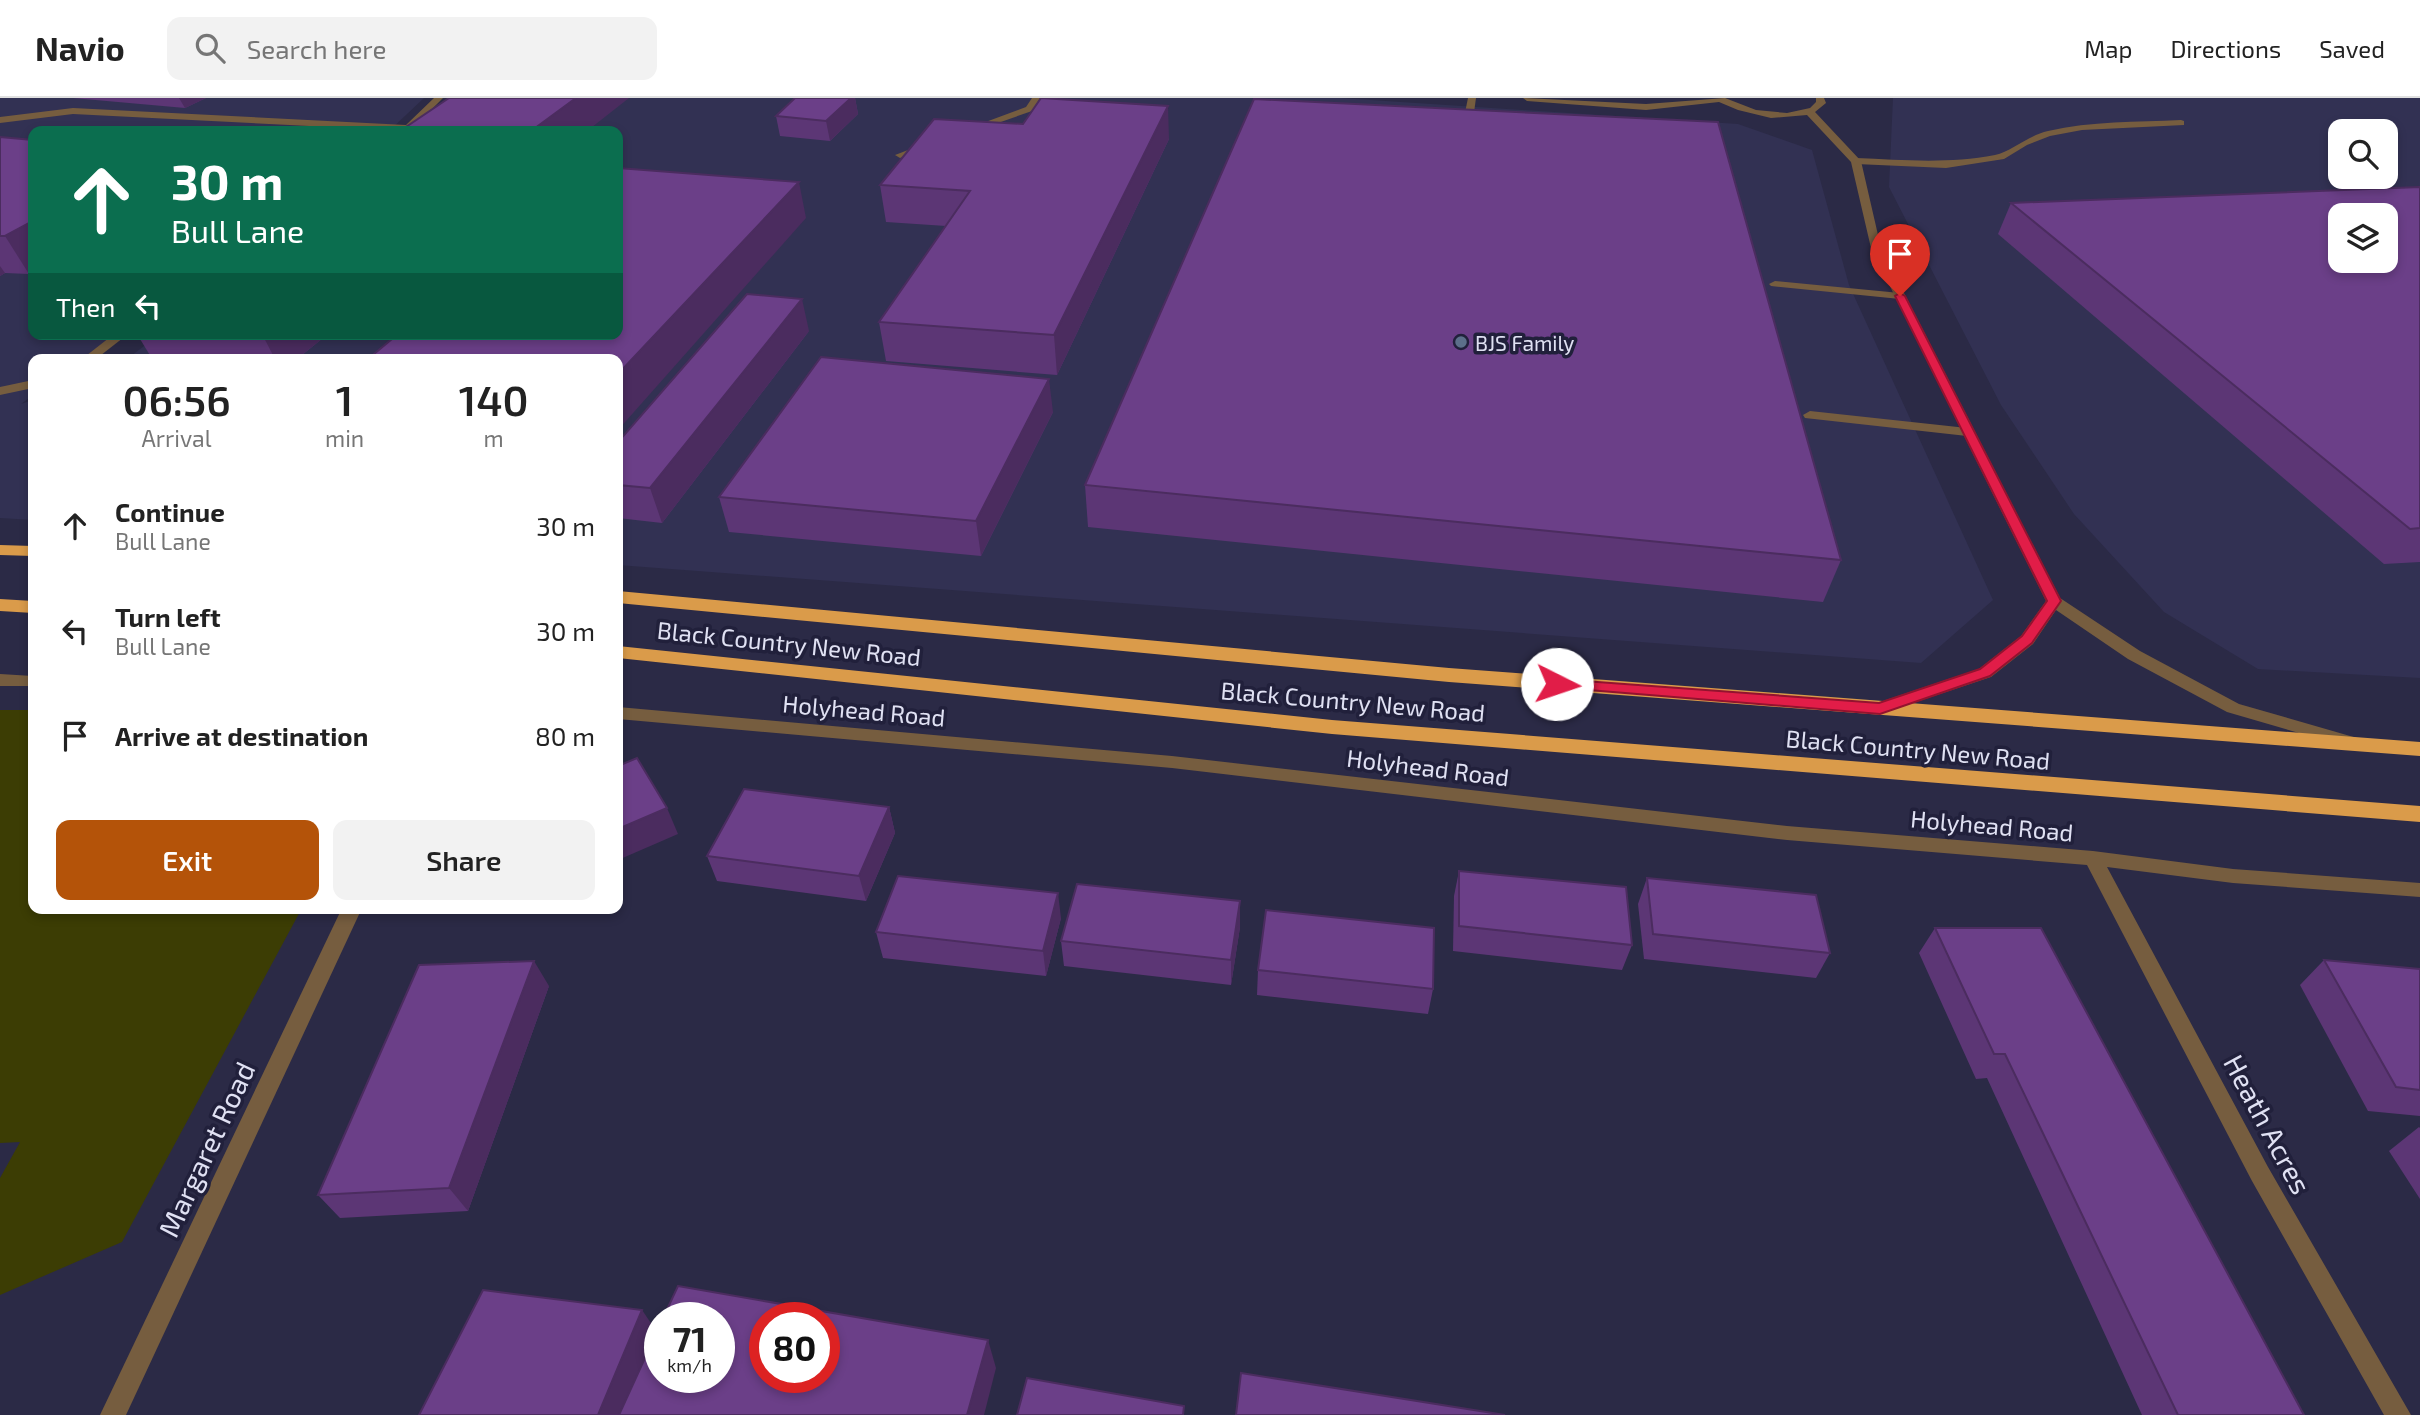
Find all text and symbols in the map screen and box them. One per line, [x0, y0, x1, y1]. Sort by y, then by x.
search box [167, 17, 657, 80]
text: Navio [35, 28, 125, 68]
icon: search [191, 29, 229, 67]
text: Search here [247, 33, 386, 64]
text: Map [2084, 34, 2132, 63]
text: Directions [2170, 34, 2281, 63]
text: Saved [2319, 34, 2385, 63]
map controls [2328, 119, 2398, 273]
button: search [2328, 119, 2398, 189]
text: 30 m [171, 151, 283, 210]
icon: ahead [56, 154, 147, 245]
button: layers [2328, 203, 2398, 273]
text: Bull Lane [171, 211, 304, 249]
pin [1870, 224, 1930, 296]
icon: arrive [1881, 235, 1919, 273]
icon: left [129, 287, 167, 325]
text: Then [56, 291, 115, 322]
place label: BJS Family [1475, 330, 1574, 355]
marker: BJS Family [1453, 334, 1469, 350]
text: 06:56 [122, 374, 231, 424]
text: 1 [336, 374, 353, 424]
text: 140 [459, 374, 529, 424]
text: Arrival [142, 424, 212, 452]
text: min [325, 424, 364, 452]
text: m [484, 424, 504, 452]
text: Continue [115, 496, 225, 527]
icon: ahead [56, 507, 94, 545]
text: 30 m [536, 510, 595, 541]
text: Bull Lane [115, 527, 211, 555]
text: Turn left [115, 601, 221, 632]
icon: left [56, 612, 94, 650]
text: 30 m [536, 615, 595, 646]
street label: Black Country New Road [656, 615, 922, 671]
text: Bull Lane [115, 632, 211, 660]
position arrow [1520, 647, 1594, 721]
street label: Black Country New Road [1220, 675, 1486, 727]
street label: Holyhead Road [781, 688, 947, 732]
icon: arrive [56, 717, 94, 755]
text: Arrive at destination [115, 720, 368, 751]
text: 80 m [535, 720, 595, 751]
street label: Black Country New Road [1785, 723, 2051, 775]
street label: Holyhead Road [1345, 743, 1511, 791]
street label: Holyhead Road [1909, 803, 2075, 847]
button: Exit [56, 820, 319, 900]
button: Share [333, 820, 595, 900]
street label: Heath Acres [2217, 1049, 2319, 1199]
street label: Margaret Road [151, 1056, 261, 1242]
speed limit sign: 80 [749, 1302, 840, 1393]
text: 71 [673, 1317, 706, 1359]
text: km/h [667, 1354, 712, 1376]

